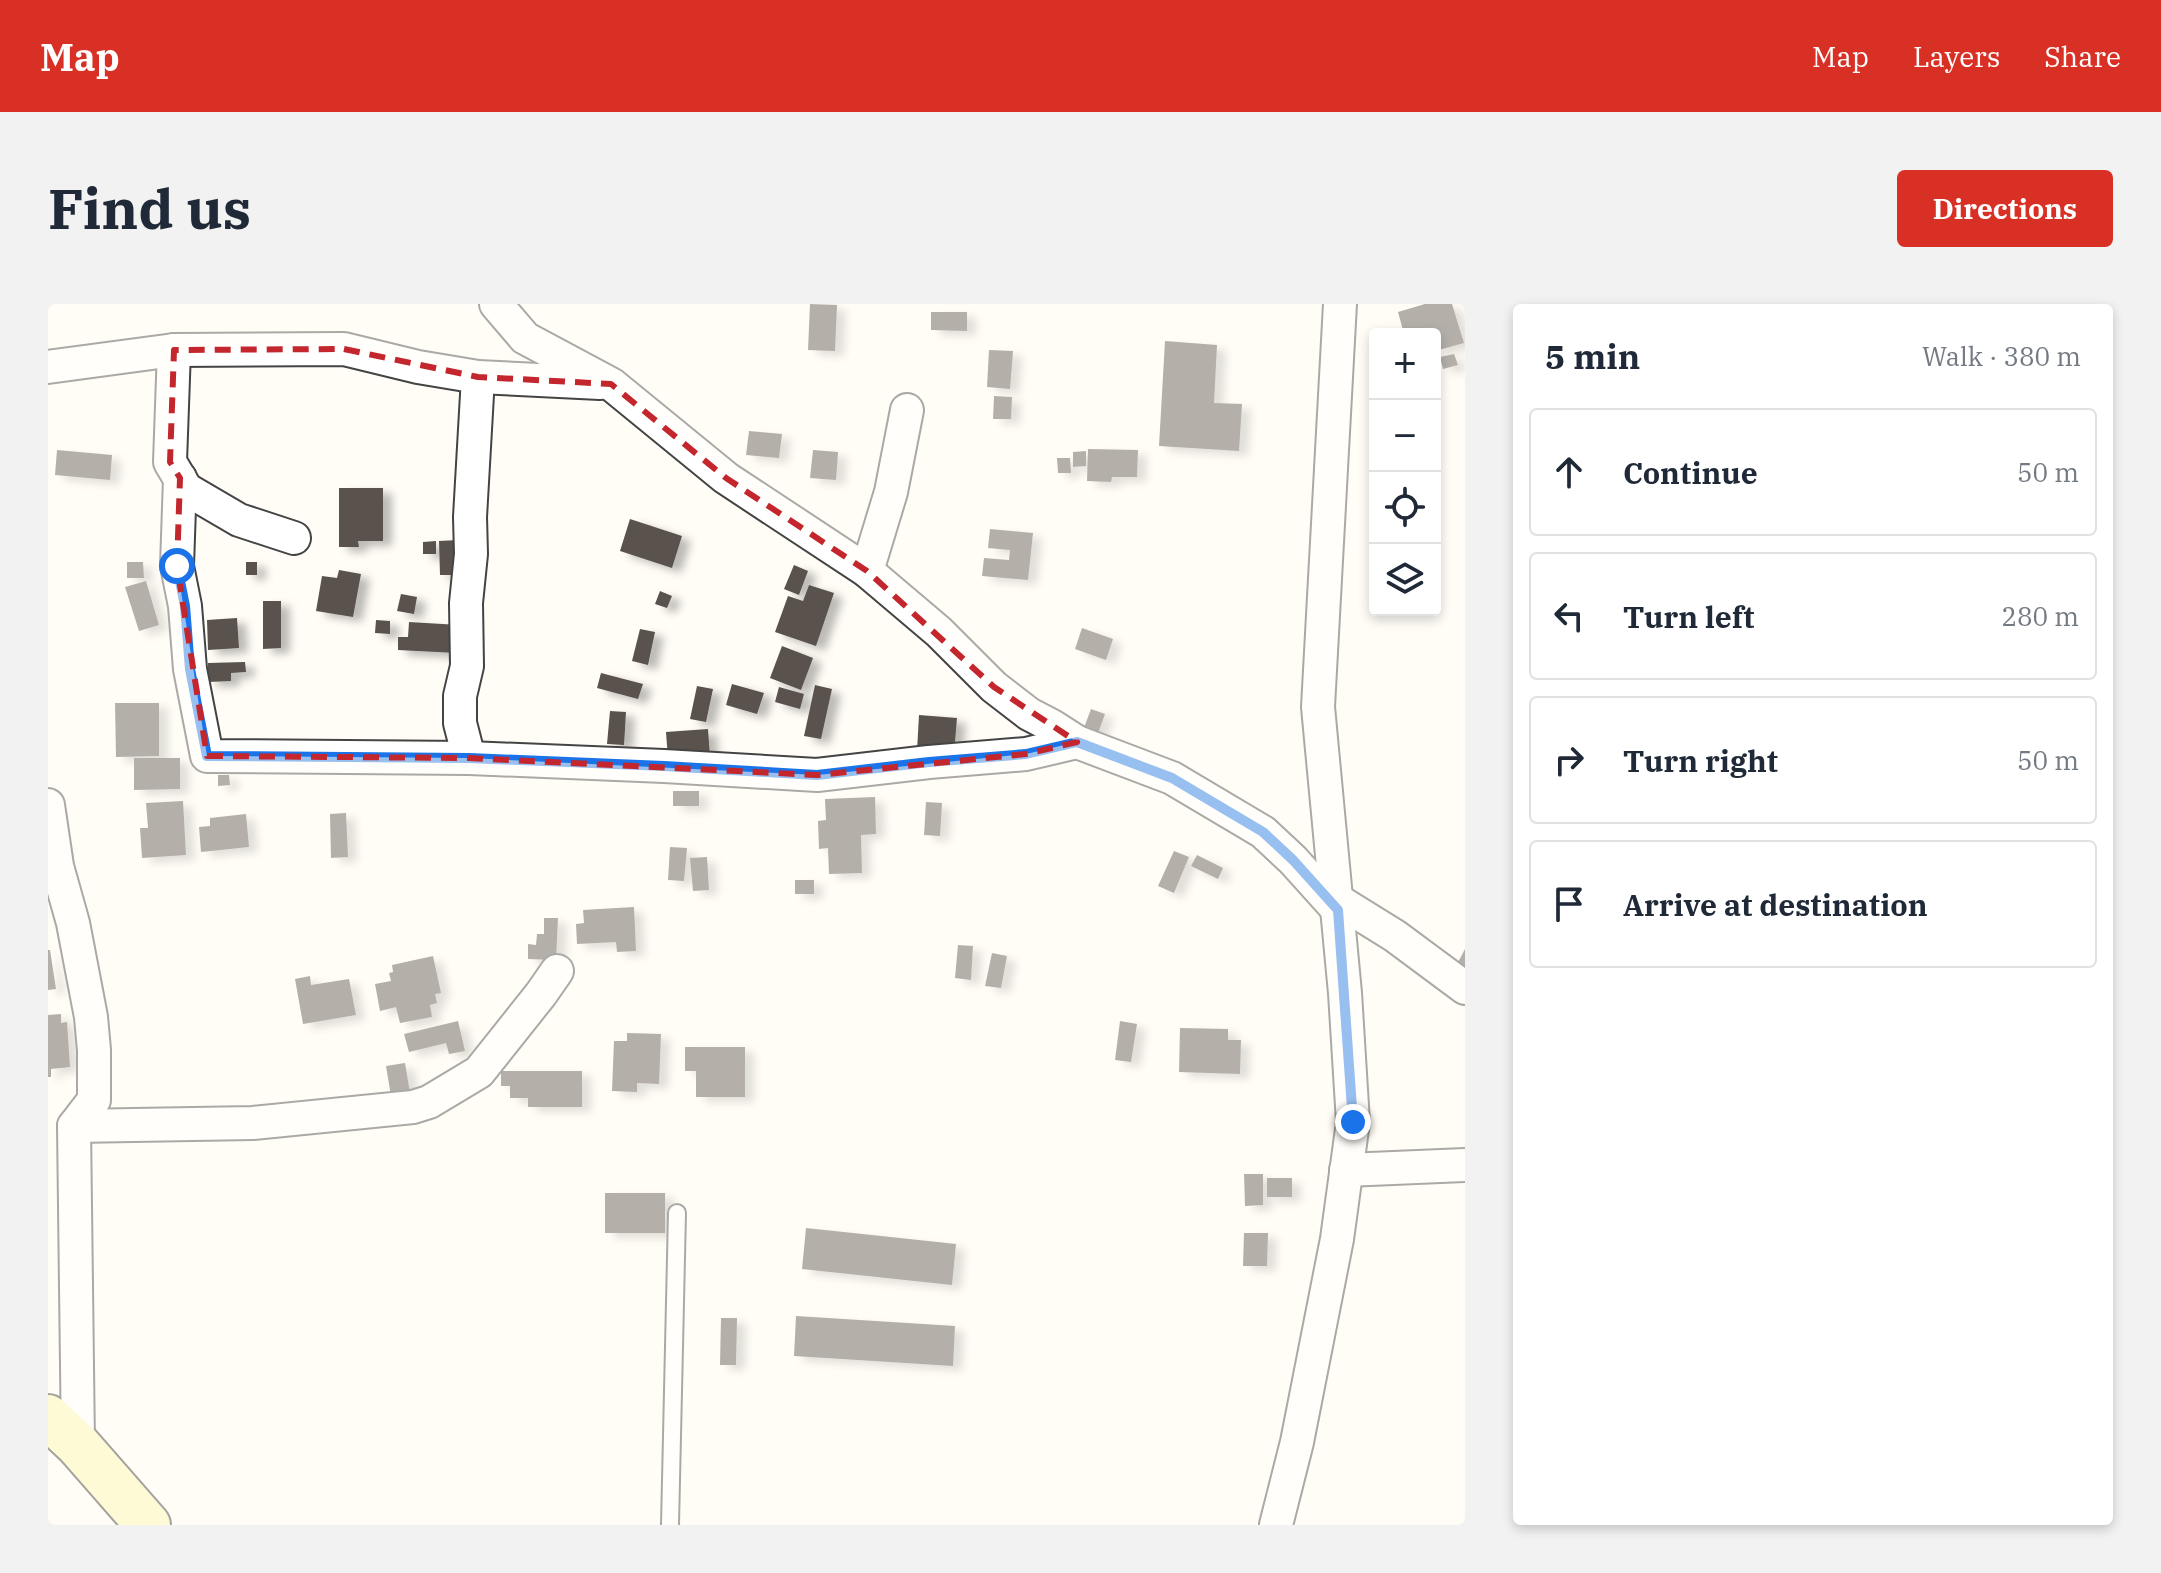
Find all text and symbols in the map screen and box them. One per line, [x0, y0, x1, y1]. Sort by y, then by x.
text: Map [40, 32, 120, 81]
text: Map [1812, 38, 1869, 75]
text: Layers [1913, 38, 2000, 75]
text: Share [2044, 38, 2121, 75]
button: Directions [1897, 170, 2113, 247]
text: Find us [48, 172, 251, 244]
map controls [1369, 328, 1441, 616]
button: + [1369, 328, 1441, 400]
text: 5 min [1545, 334, 1640, 378]
text: Walk · 380 m [1922, 339, 2081, 373]
button: − [1369, 400, 1441, 472]
icon: ahead [1547, 450, 1591, 494]
text: Continue [1623, 453, 1758, 492]
text: 50 m [2017, 455, 2079, 489]
button: locate [1369, 472, 1441, 544]
button: layers [1369, 544, 1441, 616]
route start [159, 548, 195, 584]
icon: left [1547, 594, 1591, 638]
text: Turn left [1623, 597, 1755, 636]
text: 280 m [2001, 599, 2079, 633]
icon: right [1547, 738, 1591, 782]
text: Turn right [1623, 741, 1778, 780]
text: 50 m [2017, 743, 2079, 777]
icon: arrive [1547, 882, 1591, 926]
text: Arrive at destination [1623, 885, 1928, 924]
route end [1335, 1104, 1371, 1140]

